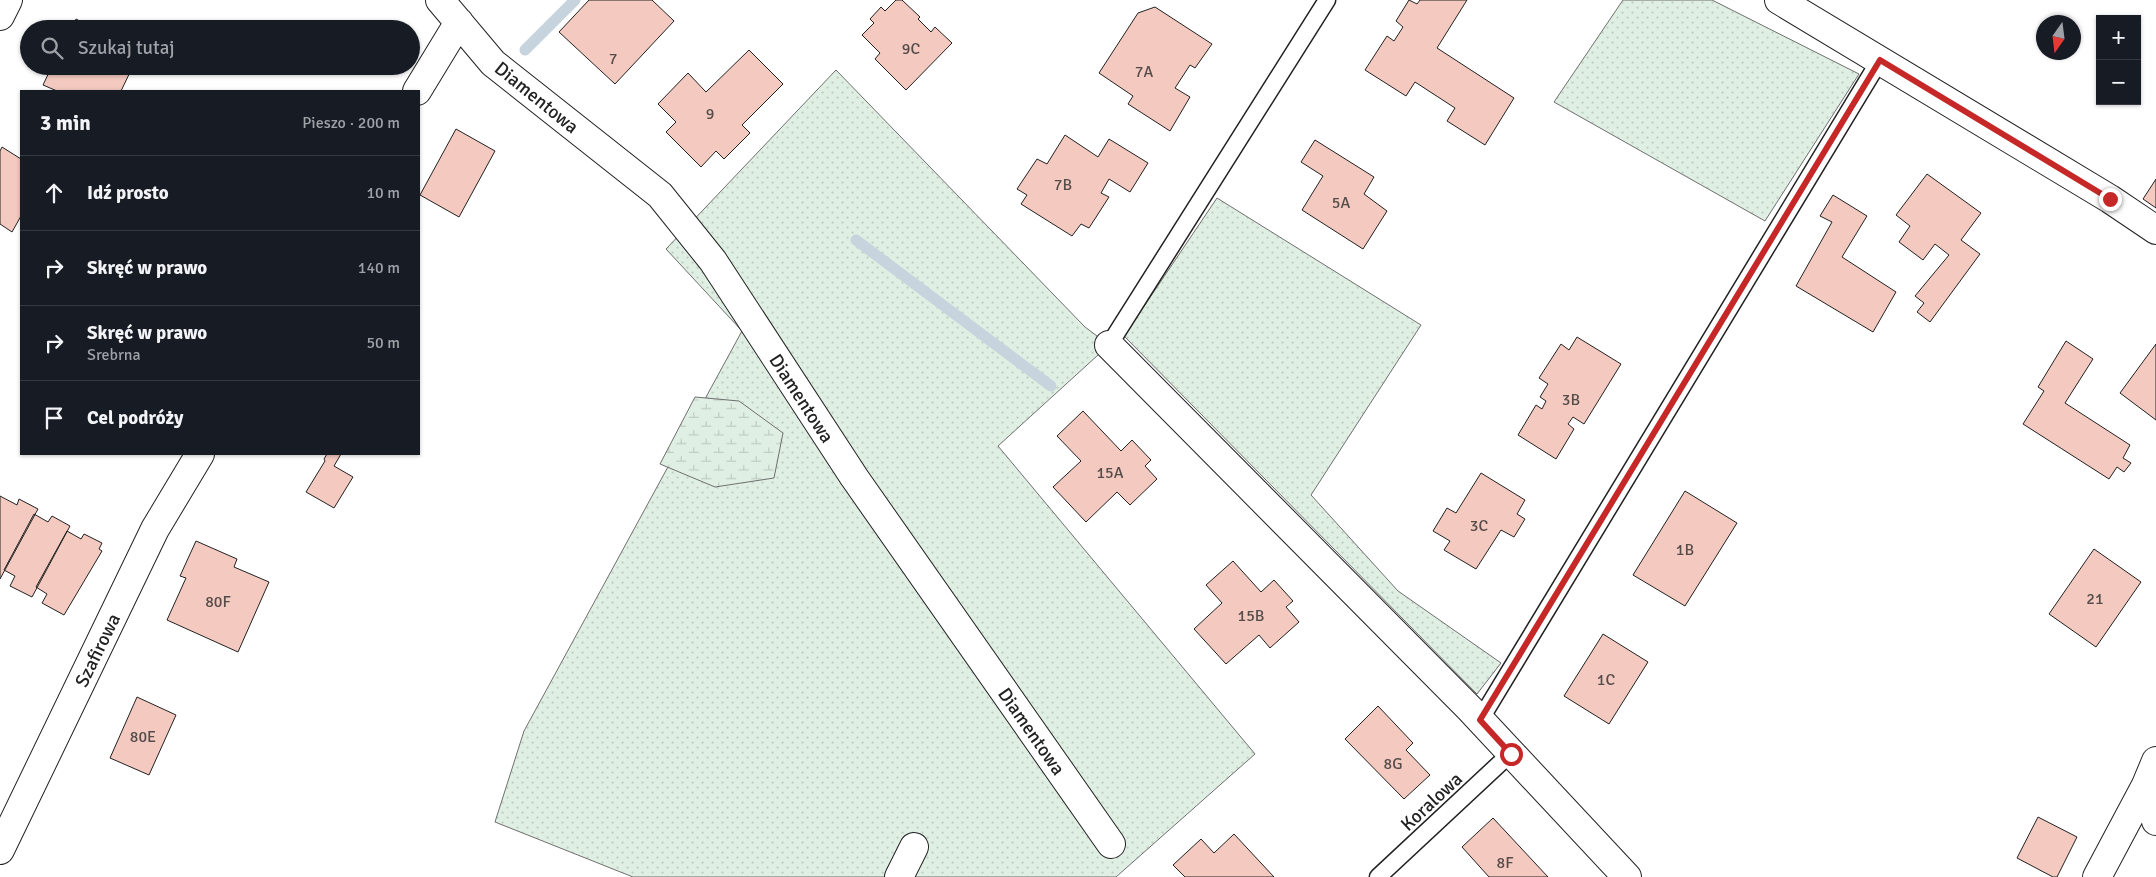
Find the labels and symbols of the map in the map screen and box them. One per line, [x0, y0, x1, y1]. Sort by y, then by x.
north arrow [2036, 15, 2081, 60]
house number: 9C [902, 39, 920, 59]
house number: 7 [609, 49, 617, 69]
street label: Diamentowa [489, 57, 583, 139]
house number: 7A [1135, 62, 1153, 82]
house number: 9 [706, 104, 714, 124]
house number: 7B [1054, 175, 1072, 195]
route end [2099, 188, 2122, 211]
house number: 5A [1332, 193, 1350, 213]
street label: Diamentowa [763, 349, 839, 448]
house number: 3B [1562, 390, 1580, 410]
house number: 15A [1096, 463, 1124, 483]
house number: 3C [1470, 516, 1488, 536]
house number: 1B [1676, 540, 1694, 560]
house number: 21 [2086, 589, 2104, 609]
house number: 80F [205, 592, 231, 612]
house number: 15B [1238, 606, 1264, 626]
street label: Szafirowa [70, 610, 126, 691]
house number: 1C [1597, 670, 1615, 690]
street label: Diamentowa [992, 683, 1070, 780]
house number: 80E [130, 727, 156, 747]
route start [1500, 743, 1523, 766]
house number: 8G [1384, 754, 1402, 774]
street label: Koralowa [1396, 767, 1468, 836]
house number: 8F [1497, 853, 1513, 873]

